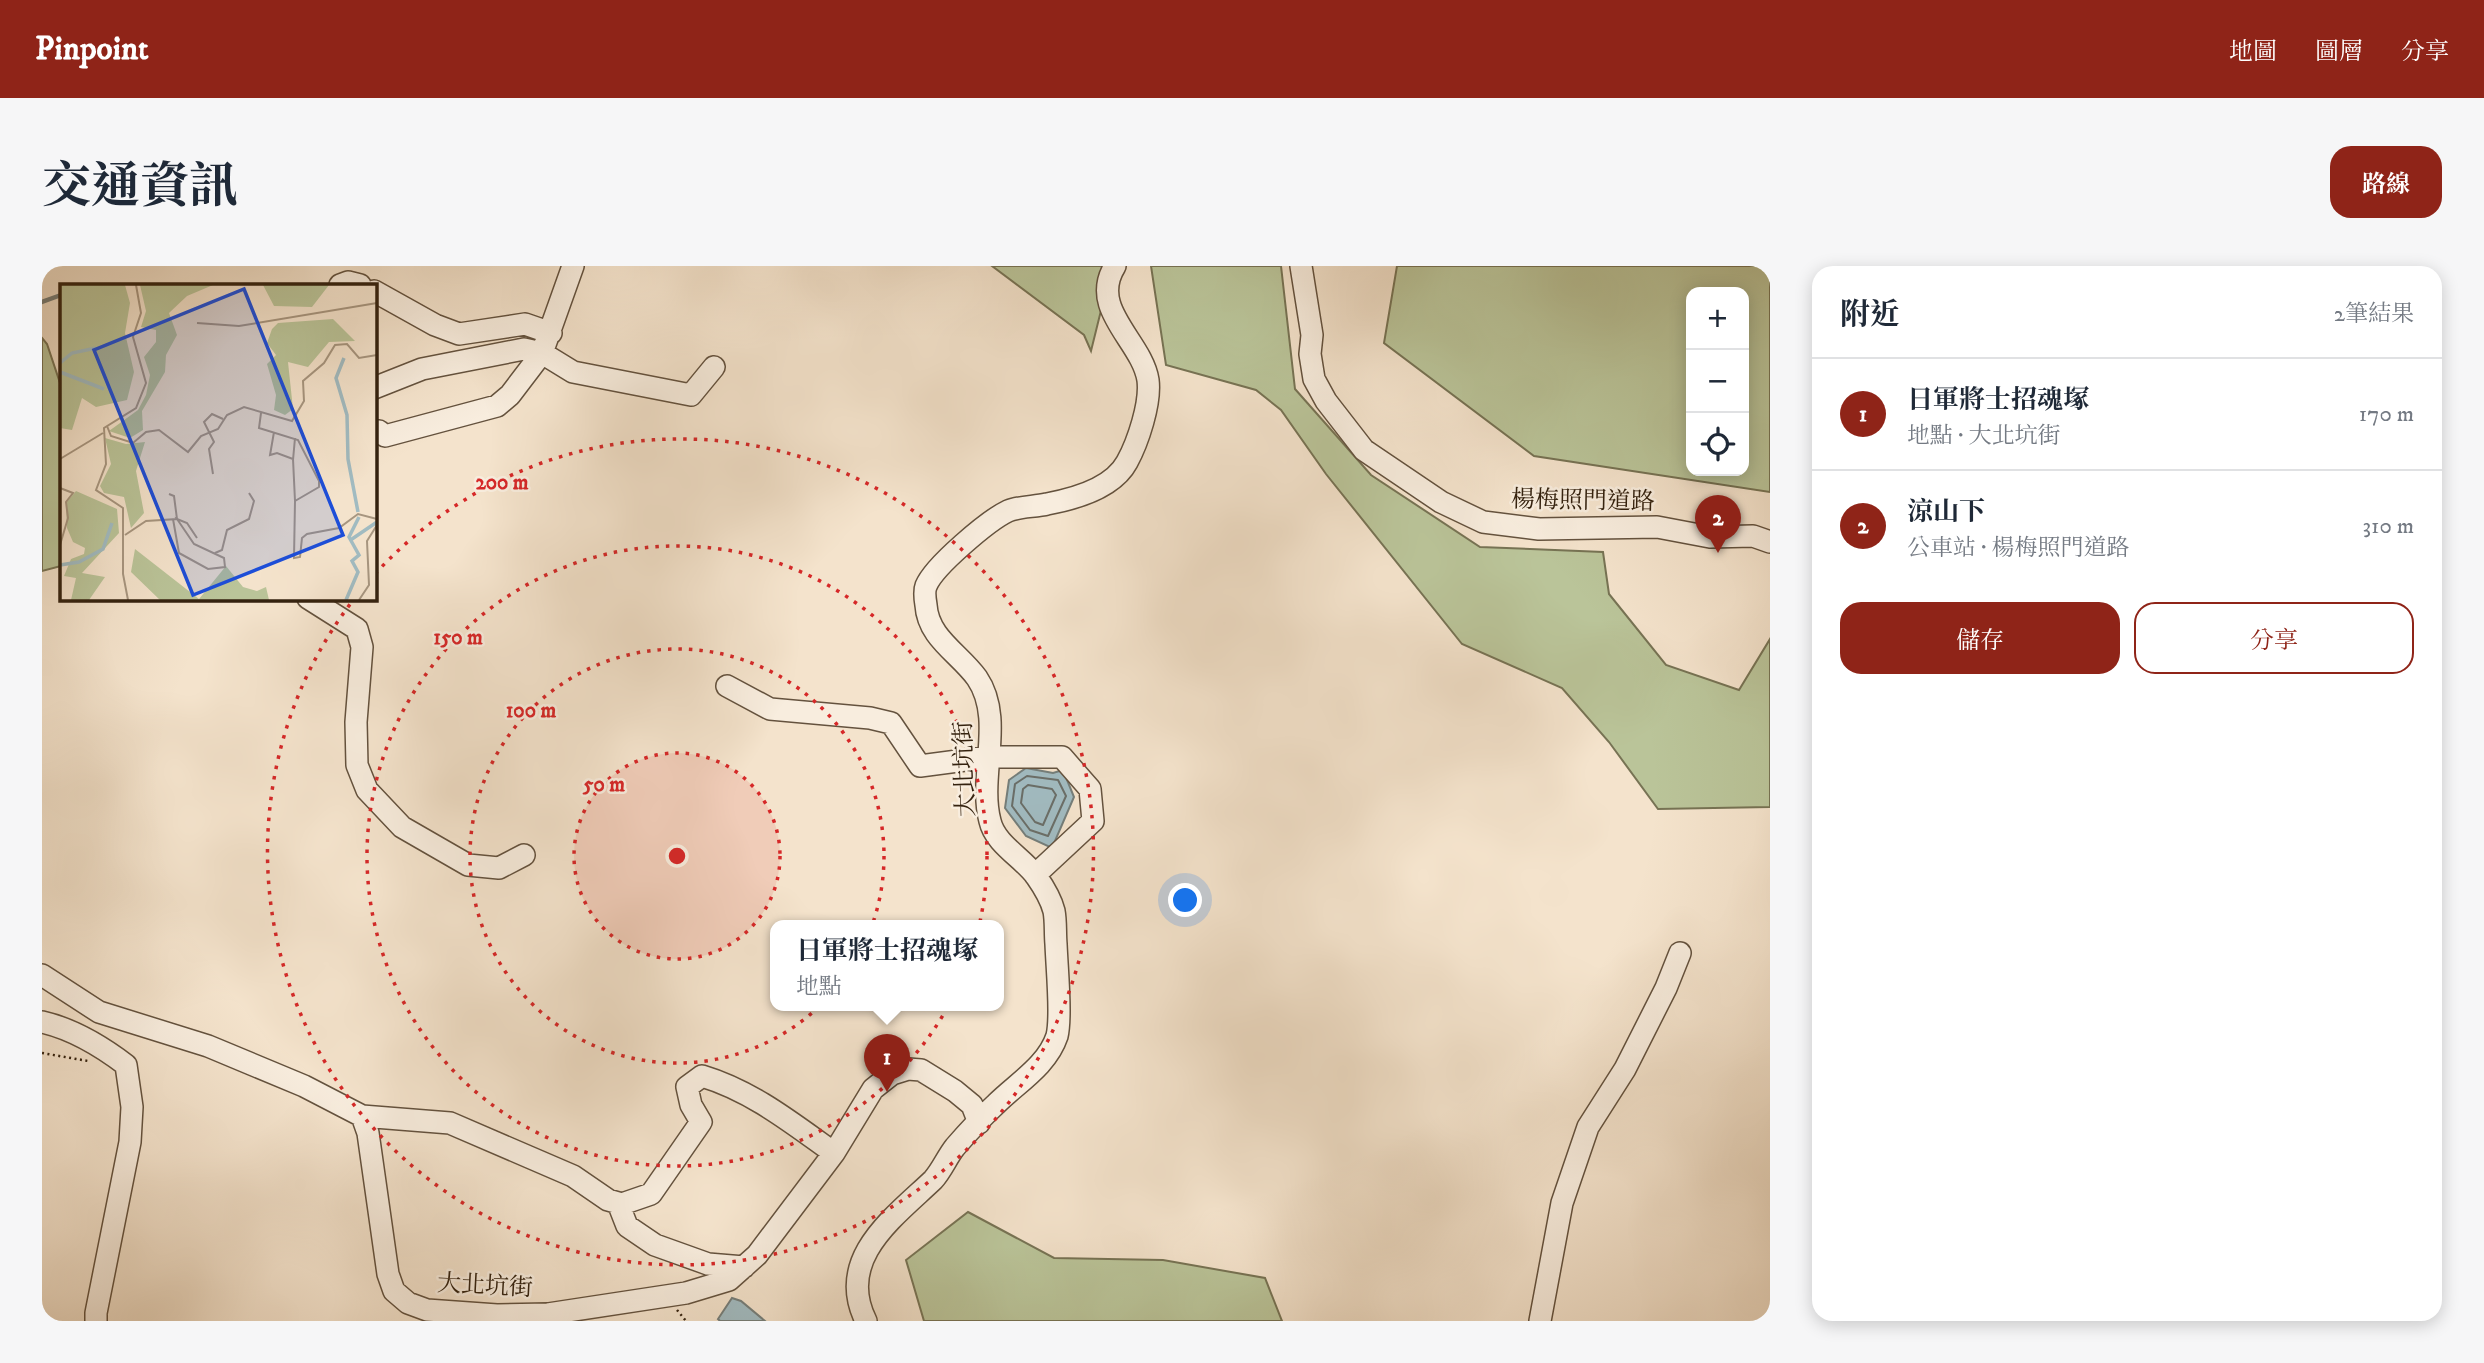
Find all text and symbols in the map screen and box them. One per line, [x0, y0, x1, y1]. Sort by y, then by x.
text: Pinpoint [35, 29, 149, 70]
text: 地圖 [2229, 37, 2277, 67]
text: 圖層 [2315, 37, 2363, 67]
text: 分享 [2401, 37, 2449, 67]
button: 路線 [2330, 146, 2442, 218]
text: 交通資訊 [42, 157, 238, 219]
inset map [60, 284, 376, 600]
map controls [1686, 287, 1749, 476]
button: + [1686, 287, 1749, 350]
text: 附近 [1840, 297, 1900, 334]
text: 2筆結果 [2334, 300, 2414, 329]
button: − [1686, 350, 1749, 413]
text: 日軍將士招魂塚 [1907, 384, 2089, 417]
text: 1 [1859, 400, 1867, 429]
text: 170 m [2359, 400, 2414, 429]
button: locate [1686, 413, 1749, 476]
text: 地點 · 大北坑街 [1907, 422, 2060, 451]
text: 200 m [475, 470, 529, 496]
street label: 楊梅照門道路 [1511, 485, 1655, 517]
pin: 2 [1695, 495, 1741, 553]
text: 涼山下 [1907, 496, 1985, 529]
text: 2 [1857, 512, 1869, 541]
text: 310 m [2362, 512, 2414, 541]
text: 公車站 · 楊梅照門道路 [1907, 534, 2129, 563]
button: 儲存 [1840, 602, 2120, 674]
button: 分享 [2134, 602, 2414, 674]
text: 150 m [433, 625, 483, 651]
text: 100 m [506, 698, 556, 724]
street label: 大北坑街 [948, 720, 982, 817]
text: 50 m [582, 772, 625, 798]
centre of rings [665, 844, 689, 868]
your location [1168, 883, 1202, 917]
popup [770, 920, 1004, 1011]
text: 日軍將士招魂塚 [796, 935, 978, 968]
text: 地點 [796, 973, 842, 1002]
pin: 1 [864, 1034, 910, 1092]
street label: 大北坑街 [436, 1269, 534, 1303]

